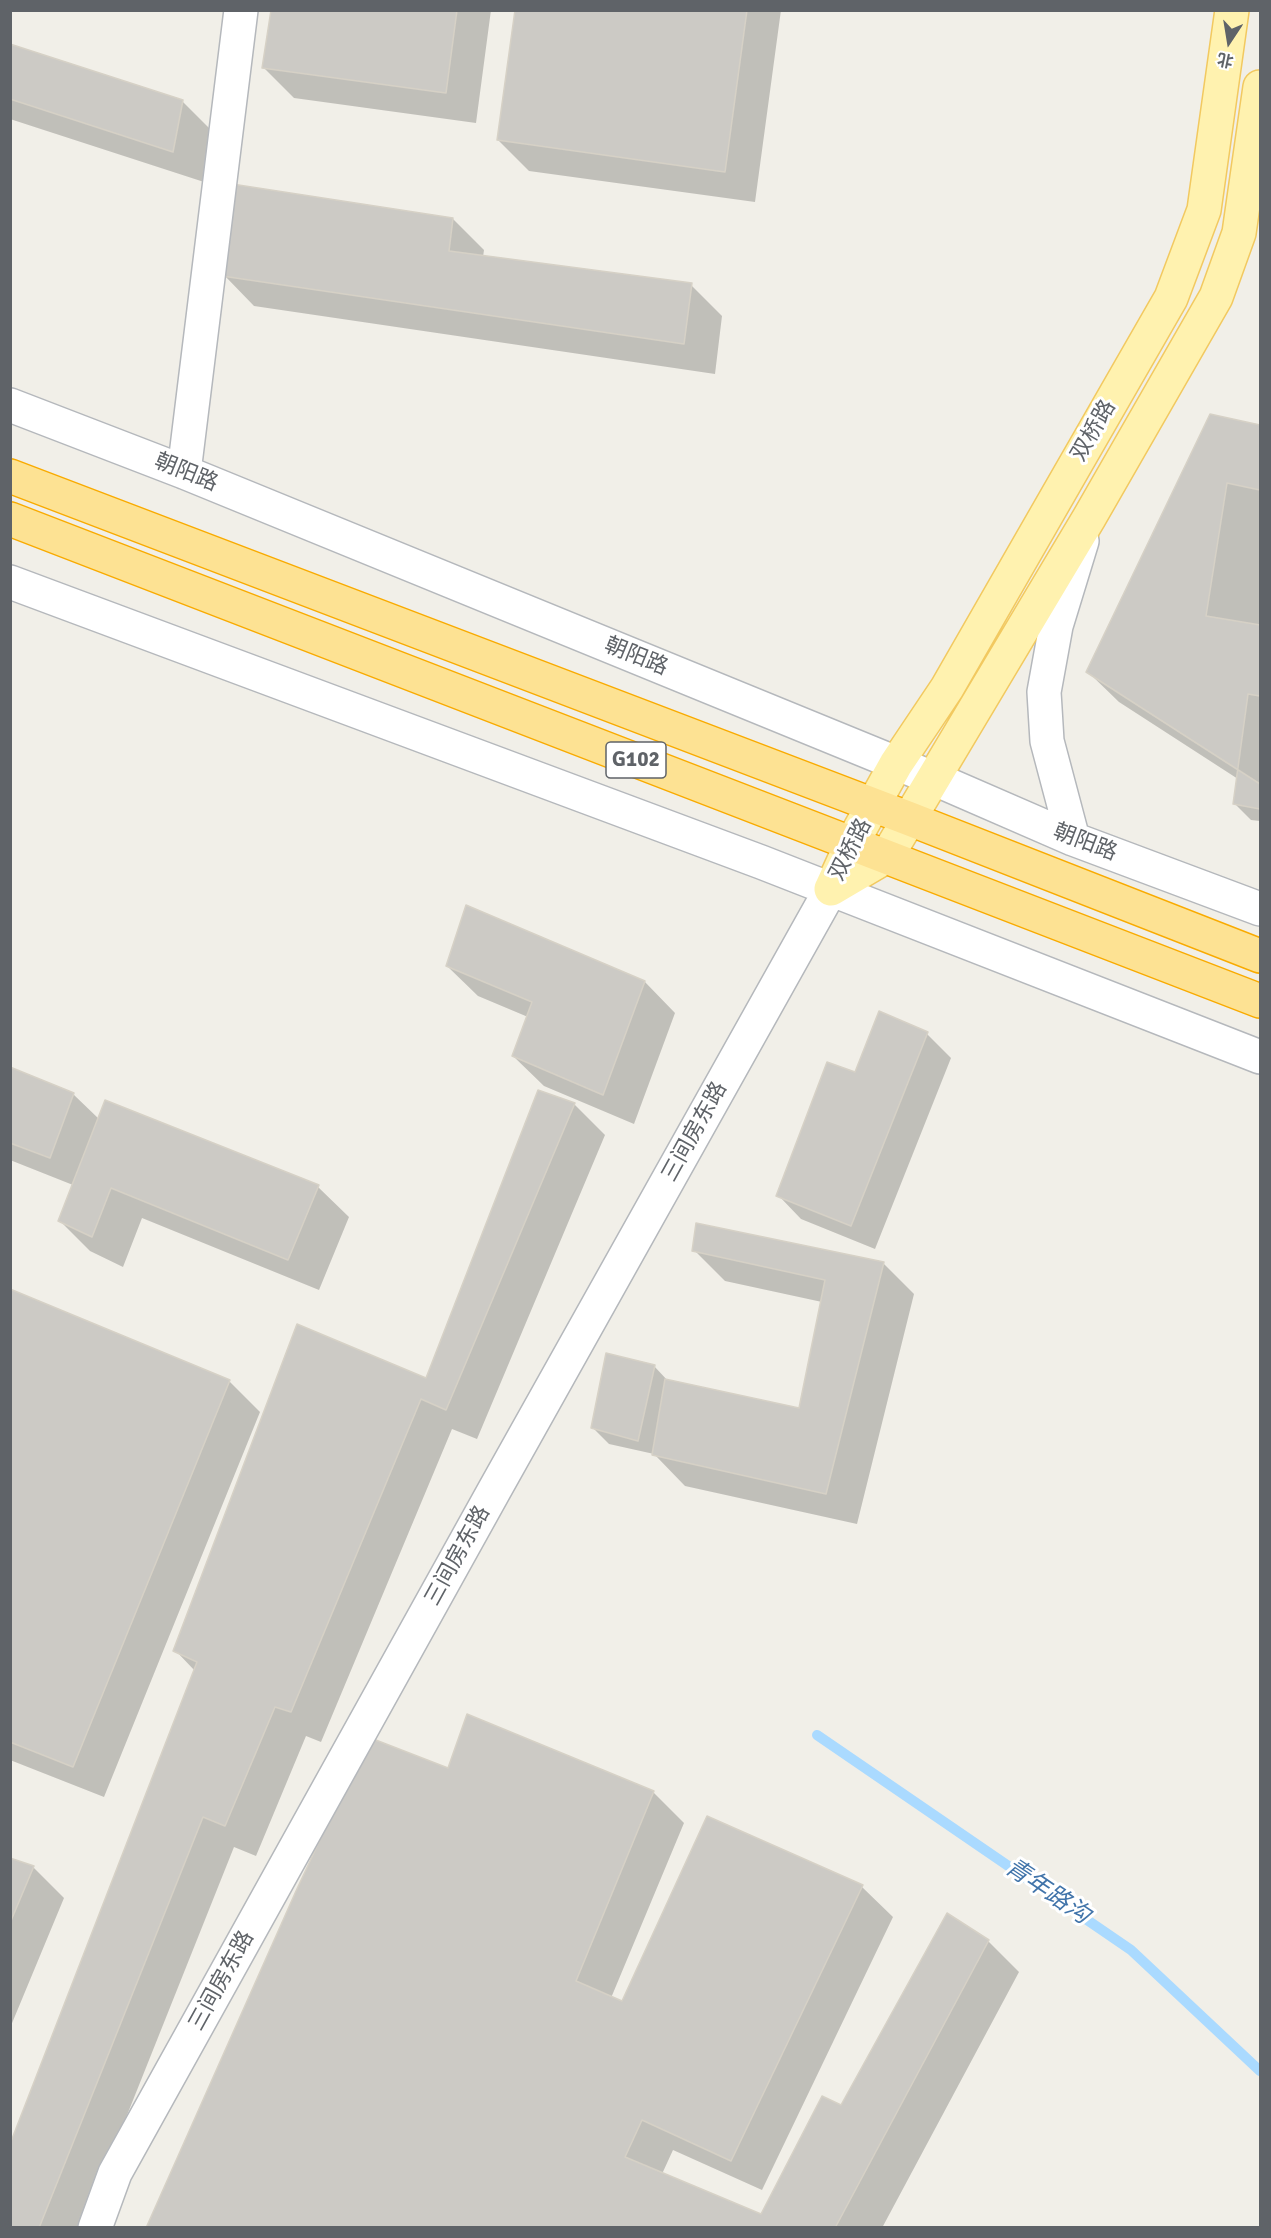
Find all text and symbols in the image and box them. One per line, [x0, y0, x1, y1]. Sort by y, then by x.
north arrow [1199, 12, 1259, 72]
text: 北 [1215, 48, 1235, 71]
street label: 双桥路 [1066, 396, 1122, 466]
street label: 朝阳路 [150, 448, 222, 498]
street label: 朝阳路 [600, 632, 672, 682]
road number: G102 [606, 742, 666, 778]
street label: 双桥路 [824, 815, 878, 885]
street label: 朝阳路 [1049, 819, 1121, 867]
street label: 三间房东路 [657, 1077, 733, 1187]
street label: 三间房东路 [420, 1501, 496, 1611]
water label: 青年路沟 [999, 1853, 1095, 1931]
street label: 三间房东路 [184, 1926, 260, 2036]

